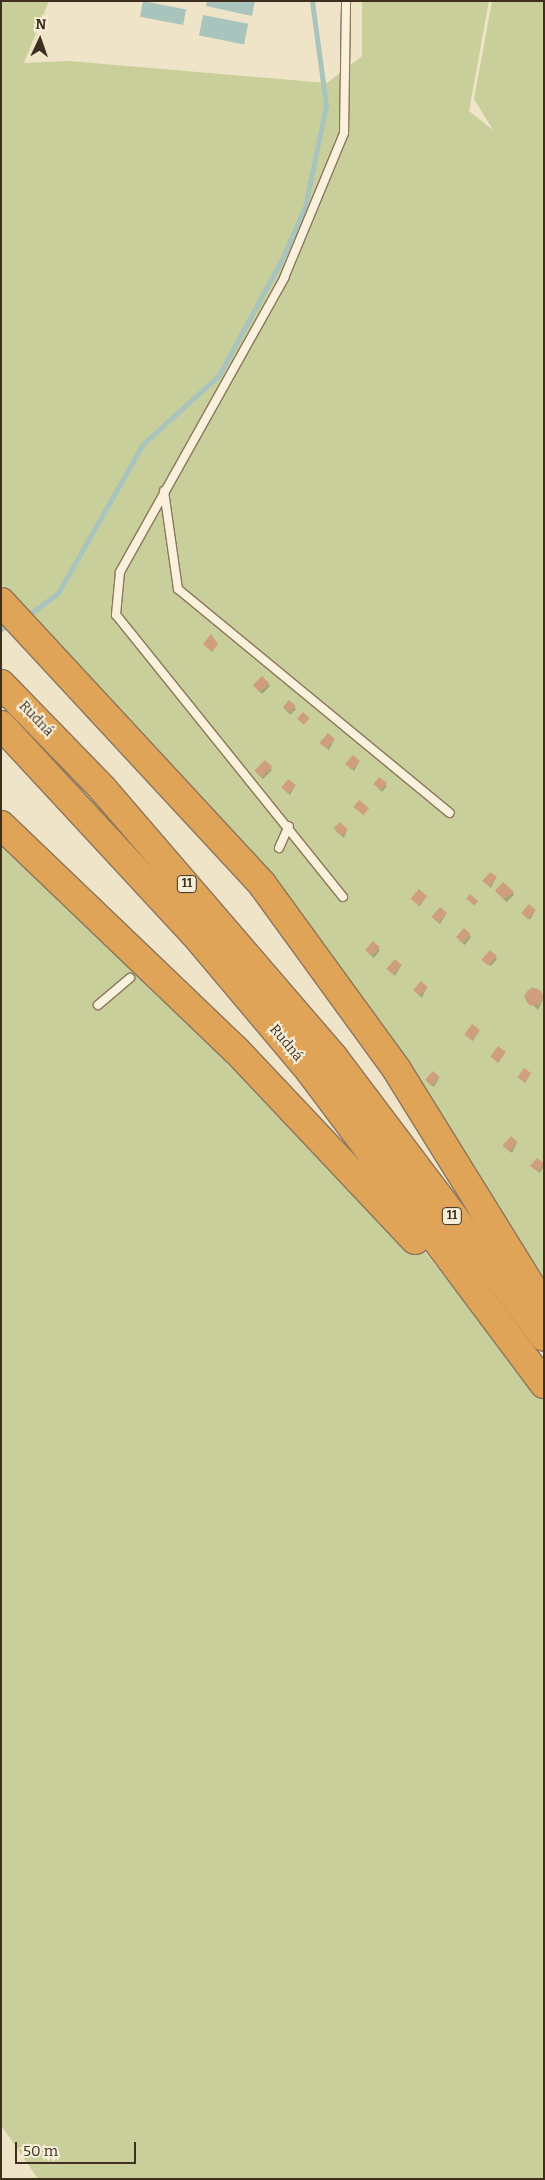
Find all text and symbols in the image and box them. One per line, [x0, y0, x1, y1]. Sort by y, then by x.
north arrow [15, 15, 65, 65]
text: N [35, 16, 47, 33]
street label: Rudná [15, 698, 57, 740]
road number: 11 [176, 874, 198, 894]
street label: Rudná [266, 1021, 306, 1065]
road number: 11 [441, 1206, 463, 1226]
scale bar [18, 2132, 139, 2164]
text: 50 m [23, 2142, 58, 2160]

